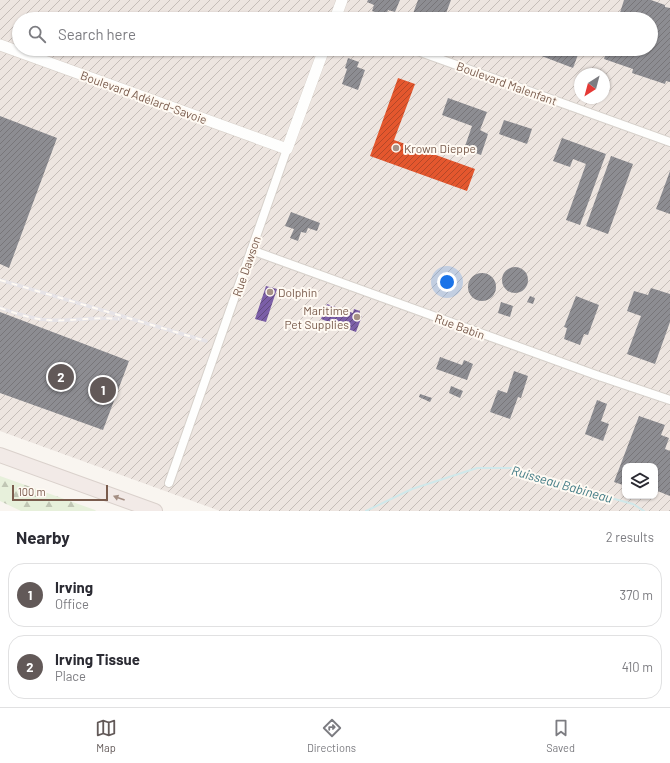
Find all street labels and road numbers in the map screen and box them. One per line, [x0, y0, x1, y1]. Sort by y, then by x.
street label: Boulevard Malenfant [455, 58, 559, 108]
street label: Boulevard Adélard-Savoie [79, 68, 209, 126]
street label: Rue Dawson [229, 234, 263, 298]
street label: Rue Babin [433, 310, 487, 342]

